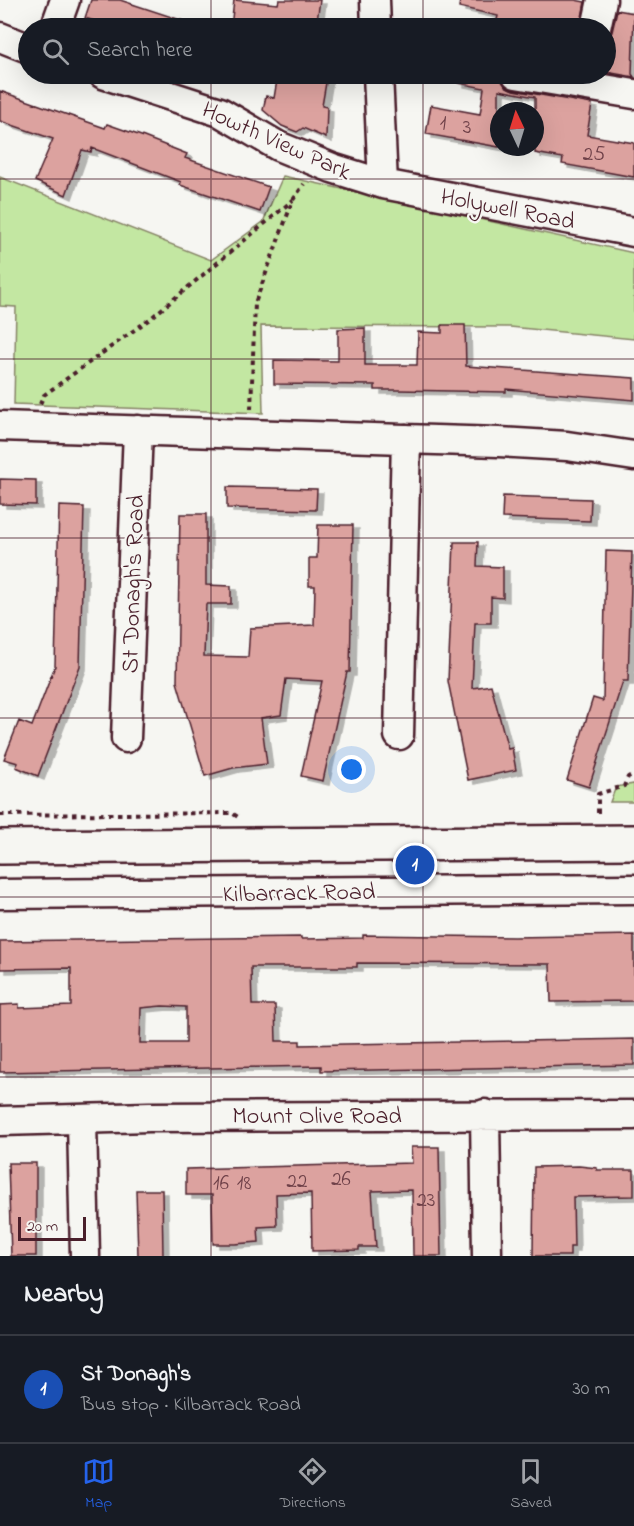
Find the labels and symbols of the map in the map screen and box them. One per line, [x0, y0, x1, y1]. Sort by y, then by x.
street label: Howth View Park [196, 94, 357, 191]
north arrow [490, 102, 544, 156]
house number: 1 [440, 109, 447, 139]
house number: 3 [463, 113, 471, 143]
house number: 25 [583, 140, 605, 170]
street label: Holywell Road [437, 180, 578, 242]
street label: St Donagh's Road [114, 494, 155, 674]
your location [337, 755, 366, 784]
pin: 1 [396, 842, 434, 888]
street label: Kilbarrack Road [222, 876, 376, 913]
street label: Mount Olive Road [232, 1100, 402, 1135]
house number: 26 [331, 1165, 351, 1195]
house number: 22 [287, 1167, 307, 1197]
house number: 16 [213, 1169, 229, 1199]
house number: 18 [237, 1169, 251, 1199]
house number: 23 [416, 1186, 436, 1216]
scale bar [18, 1214, 86, 1242]

